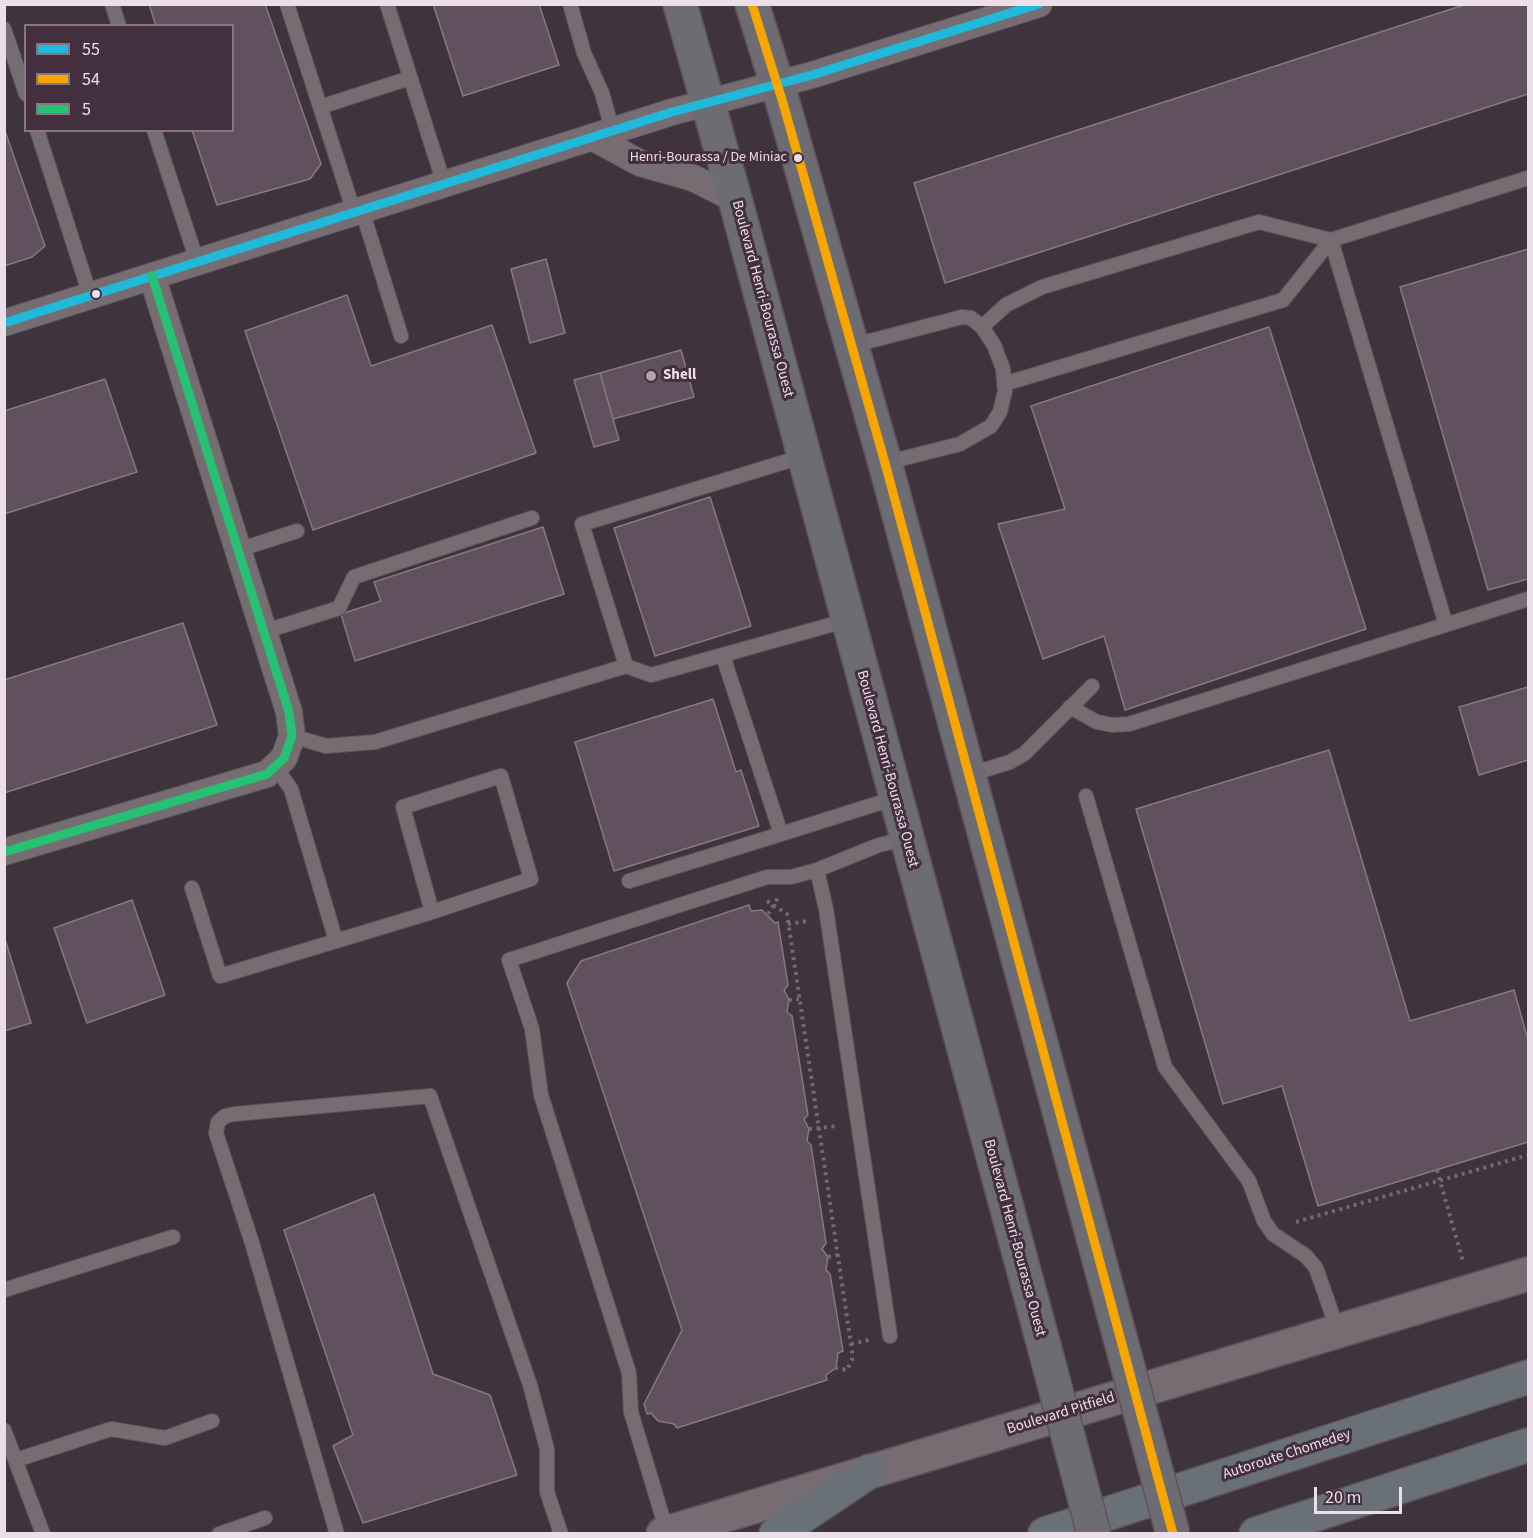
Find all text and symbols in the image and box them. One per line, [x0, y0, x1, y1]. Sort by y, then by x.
legend [24, 24, 234, 132]
text: 55 [82, 37, 100, 62]
text: 54 [82, 67, 100, 92]
text: 5 [82, 97, 91, 122]
place label: Henri-Bourassa / De Miniac [630, 150, 787, 166]
marker: Henri-Bourassa / De Miniac [792, 152, 804, 164]
street label: Boulevard Henri-Bourassa Ouest [727, 198, 797, 400]
unlabelled marker [90, 288, 102, 300]
place label: Shell [663, 367, 696, 385]
marker: Shell [644, 369, 658, 383]
street label: Boulevard Henri-Bourassa Ouest [852, 668, 922, 870]
street label: Boulevard Henri-Bourassa Ouest [979, 1137, 1049, 1339]
street label: Boulevard Pitfield [1005, 1389, 1117, 1439]
street label: Autoroute Chomedey [1221, 1426, 1353, 1484]
scale bar [1317, 1475, 1406, 1513]
text: 20 m [1325, 1485, 1361, 1510]

